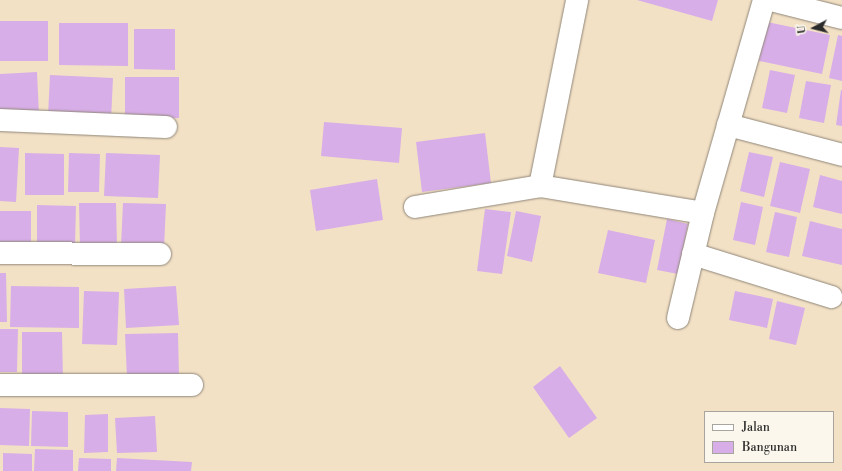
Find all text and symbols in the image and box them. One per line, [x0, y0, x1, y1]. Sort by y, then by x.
north arrow [794, 8, 834, 48]
text: U [795, 24, 810, 35]
legend [704, 411, 834, 463]
text: Jalan [742, 420, 770, 435]
text: Bangunan [742, 440, 797, 455]

